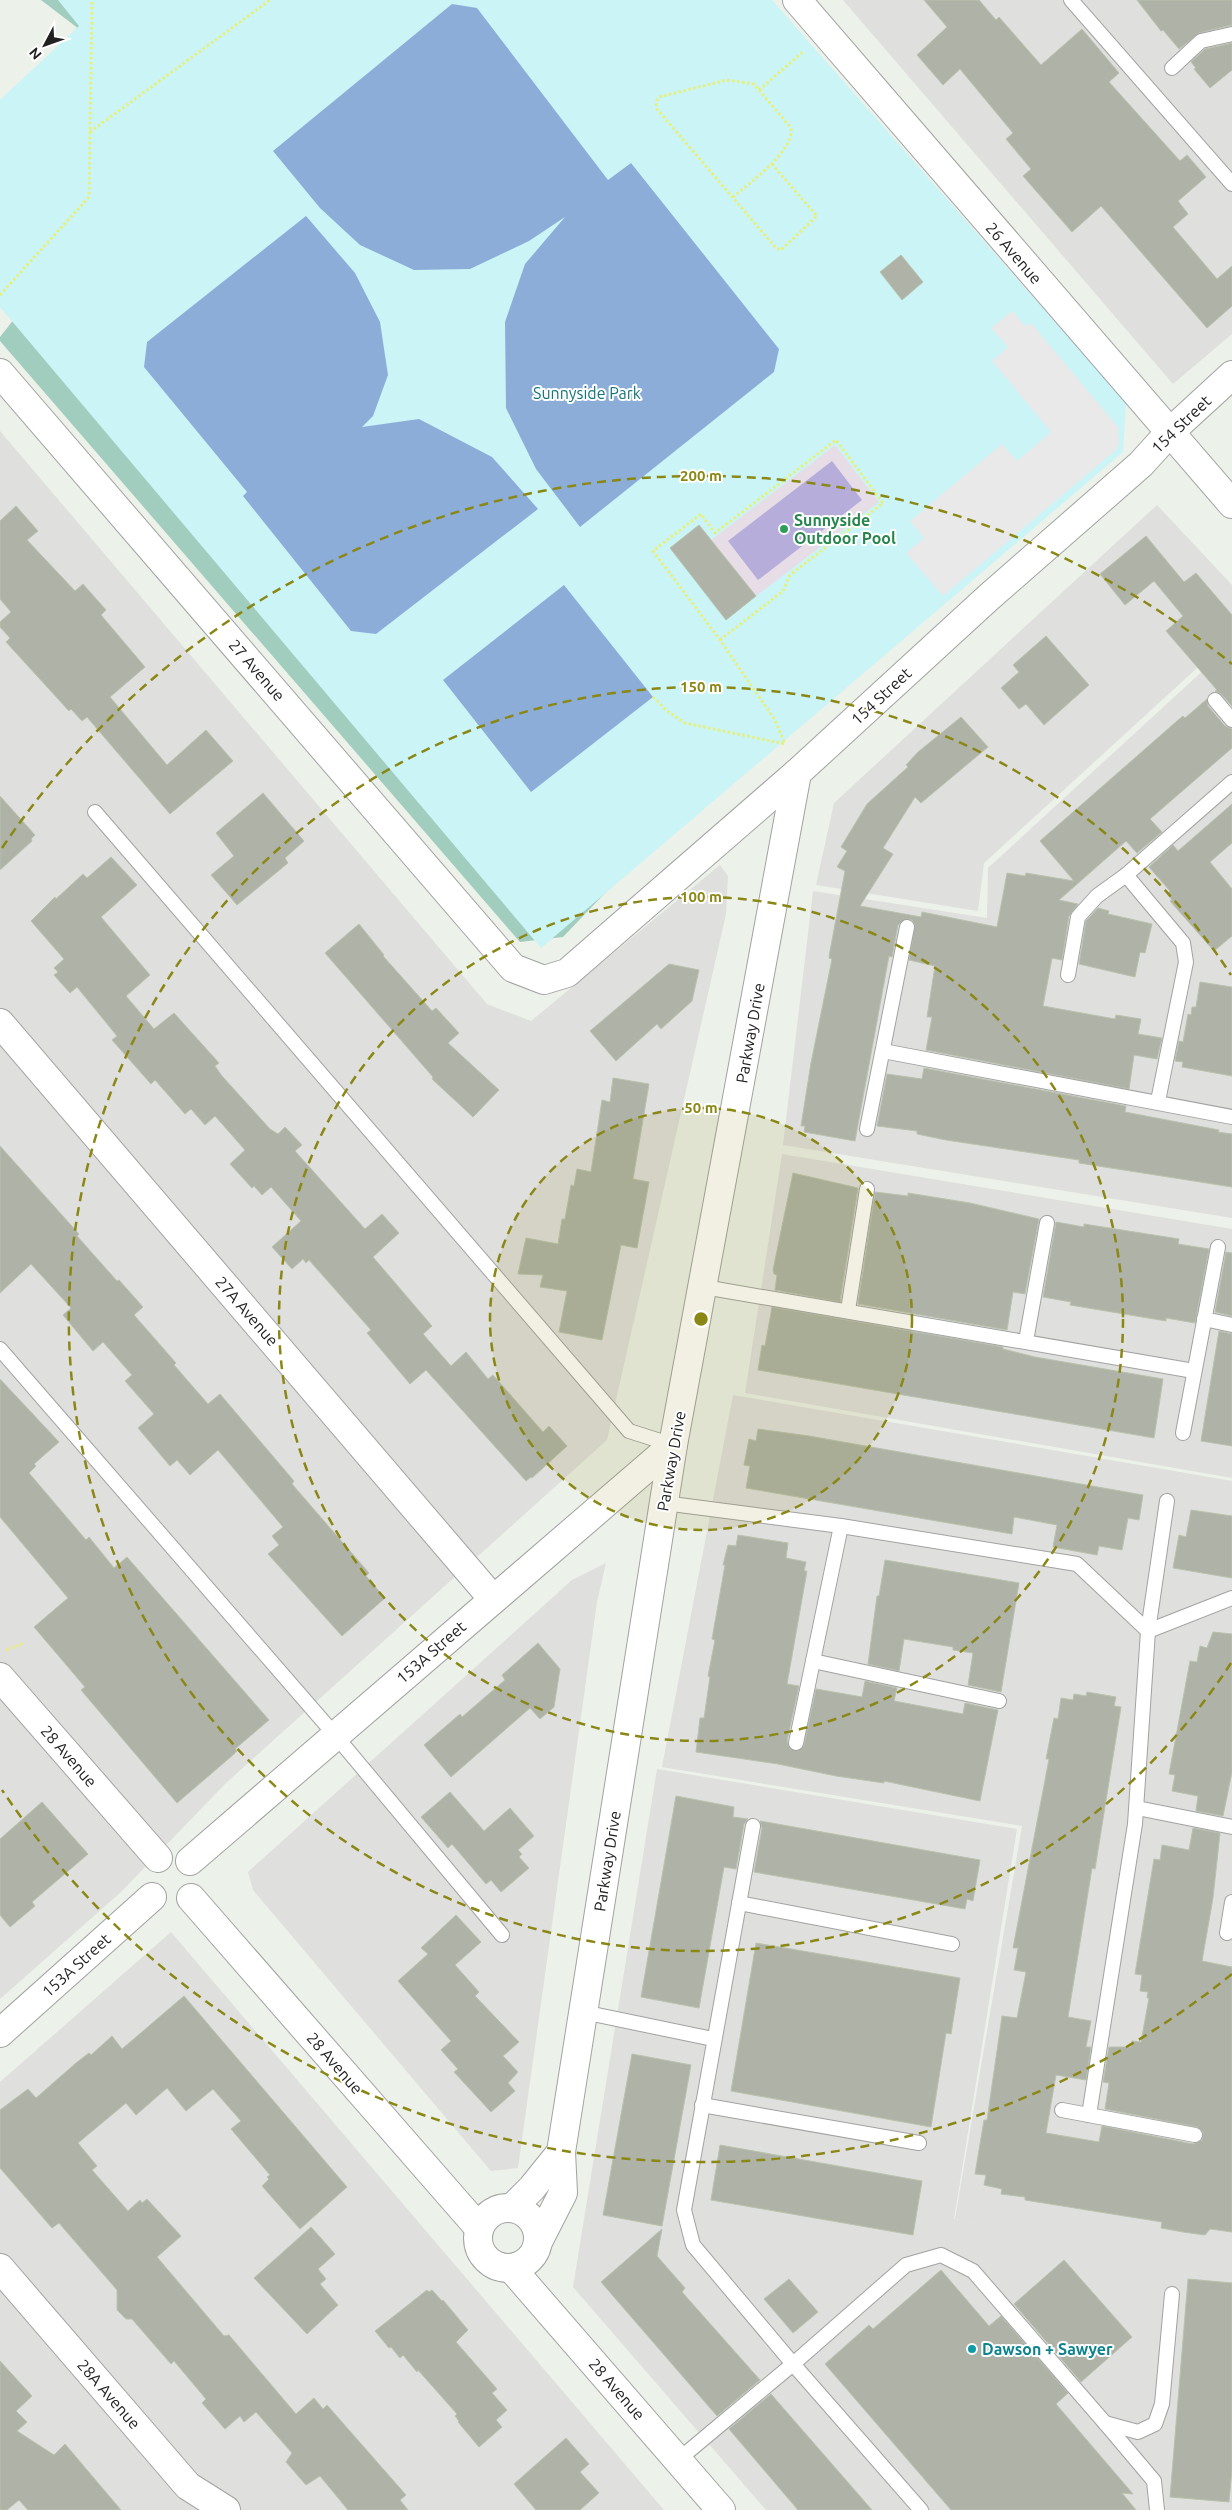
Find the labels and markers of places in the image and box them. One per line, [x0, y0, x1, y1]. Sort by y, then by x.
place label: Sunnyside Outdoor Pool [794, 511, 896, 547]
marker: Sunnyside Outdoor Pool [778, 523, 790, 535]
centre of rings [692, 1310, 710, 1328]
place label: Dawson + Sawyer [982, 2340, 1113, 2358]
marker: Dawson + Sawyer [966, 2343, 978, 2355]

